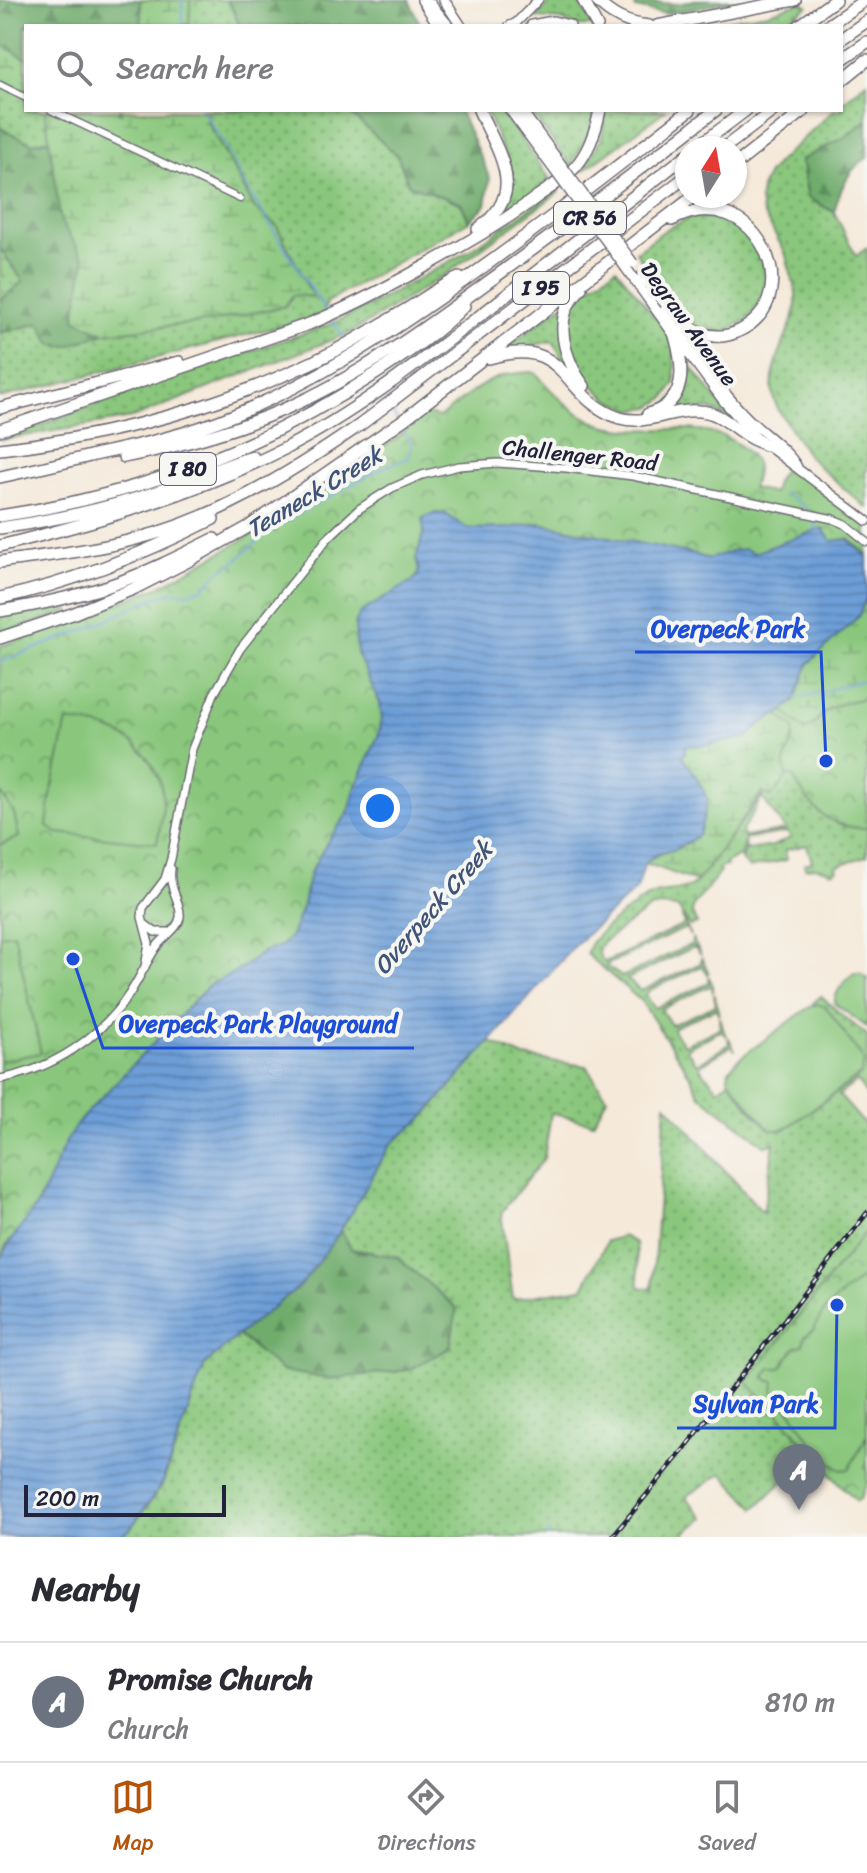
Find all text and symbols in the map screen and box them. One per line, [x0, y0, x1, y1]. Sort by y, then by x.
search box [24, 24, 843, 112]
text: Search here [116, 41, 274, 95]
icon: search [52, 46, 96, 90]
north arrow [675, 136, 747, 208]
road number: CR 56 [554, 202, 626, 234]
street label: Degraw Avenue [630, 253, 748, 395]
road number: I 95 [513, 272, 569, 304]
street label: Challenger Road [501, 427, 661, 483]
water label: Teaneck Creek [237, 433, 393, 549]
road number: I 80 [160, 453, 216, 485]
callout: Overpeck Park [635, 604, 821, 652]
text: Overpeck Park [651, 608, 806, 650]
your location [360, 788, 400, 828]
water label: Overpeck Creek [363, 829, 506, 985]
callout: Overpeck Park Playground [103, 1000, 414, 1048]
text: Overpeck Park Playground [119, 1003, 399, 1045]
callout: Sylvan Park [677, 1380, 835, 1428]
text: Sylvan Park [692, 1383, 819, 1425]
pin: A [773, 1444, 825, 1510]
text: 200 m [36, 1479, 99, 1518]
scale bar [24, 1481, 226, 1517]
text: Nearby [32, 1559, 140, 1619]
text: Promise Church [108, 1652, 313, 1706]
text: A [49, 1679, 67, 1725]
text: 810 m [765, 1679, 835, 1725]
text: Church [108, 1706, 189, 1752]
tab: Map [111, 1775, 155, 1862]
tab: Directions [377, 1775, 476, 1862]
tab: Saved [698, 1775, 756, 1862]

